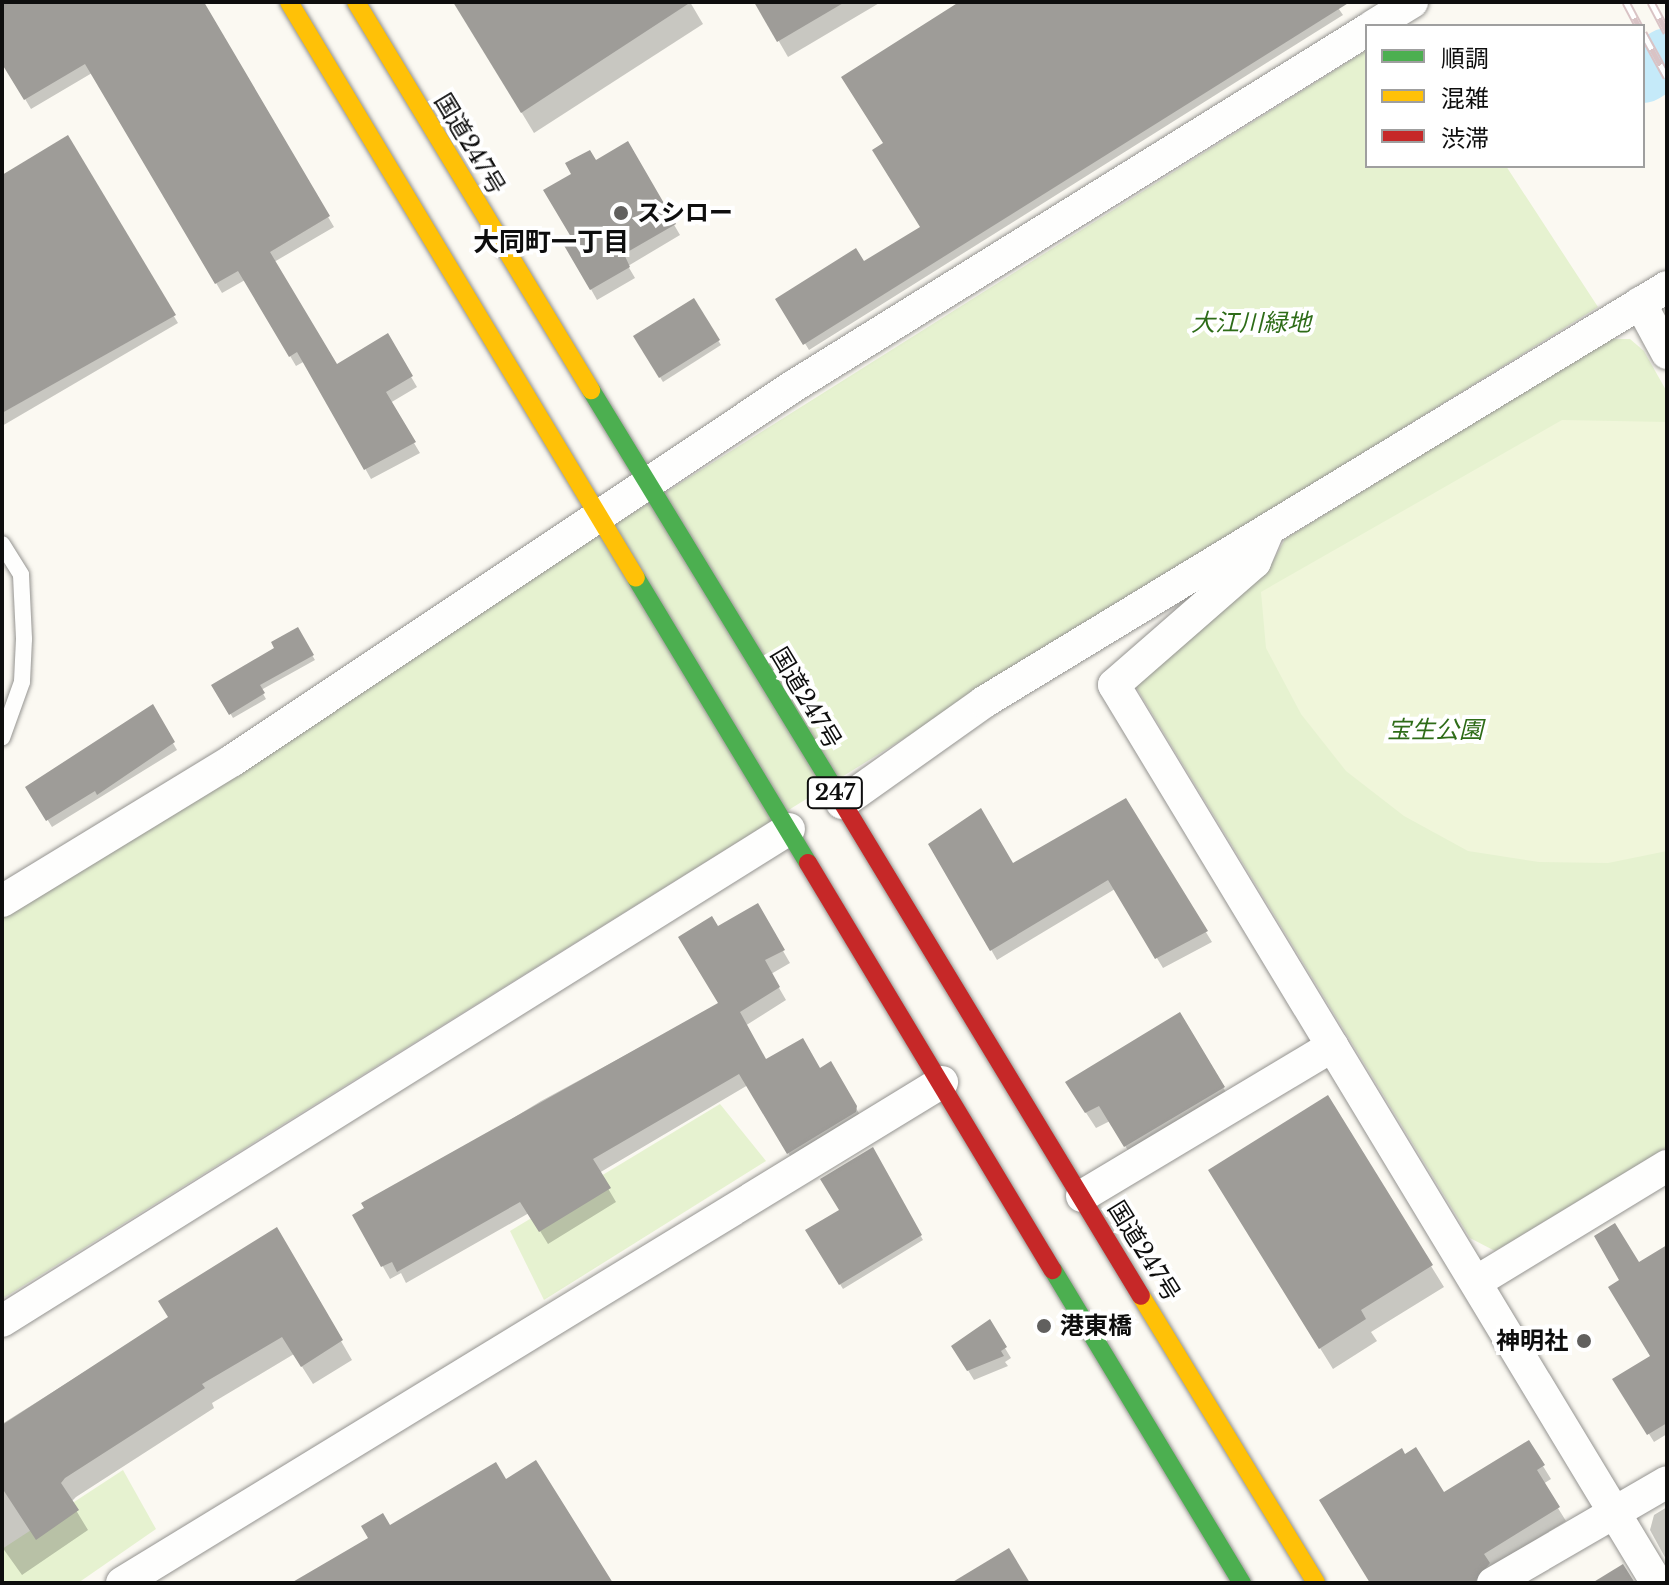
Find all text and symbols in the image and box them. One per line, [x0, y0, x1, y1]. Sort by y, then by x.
legend [1365, 24, 1645, 168]
text: 順調 [1441, 44, 1489, 73]
text: 混雑 [1441, 84, 1489, 113]
street label: 国道247号 [429, 88, 511, 200]
text: 渋滞 [1441, 124, 1489, 153]
place label: スシロー [637, 199, 733, 227]
marker: スシロー [612, 204, 630, 222]
district label: 大同町一丁目 [473, 227, 629, 259]
park label: 大江川緑地 [1191, 309, 1311, 337]
street label: 国道247号 [765, 642, 847, 754]
park label: 宝生公園 [1387, 716, 1483, 744]
road number: 247 [805, 775, 865, 811]
street label: 国道247号 [1102, 1196, 1186, 1306]
place label: 港東橋 [1060, 1312, 1132, 1340]
marker: 港東橋 [1035, 1317, 1053, 1335]
place label: 神明社 [1496, 1327, 1568, 1355]
marker: 神明社 [1575, 1332, 1593, 1350]

